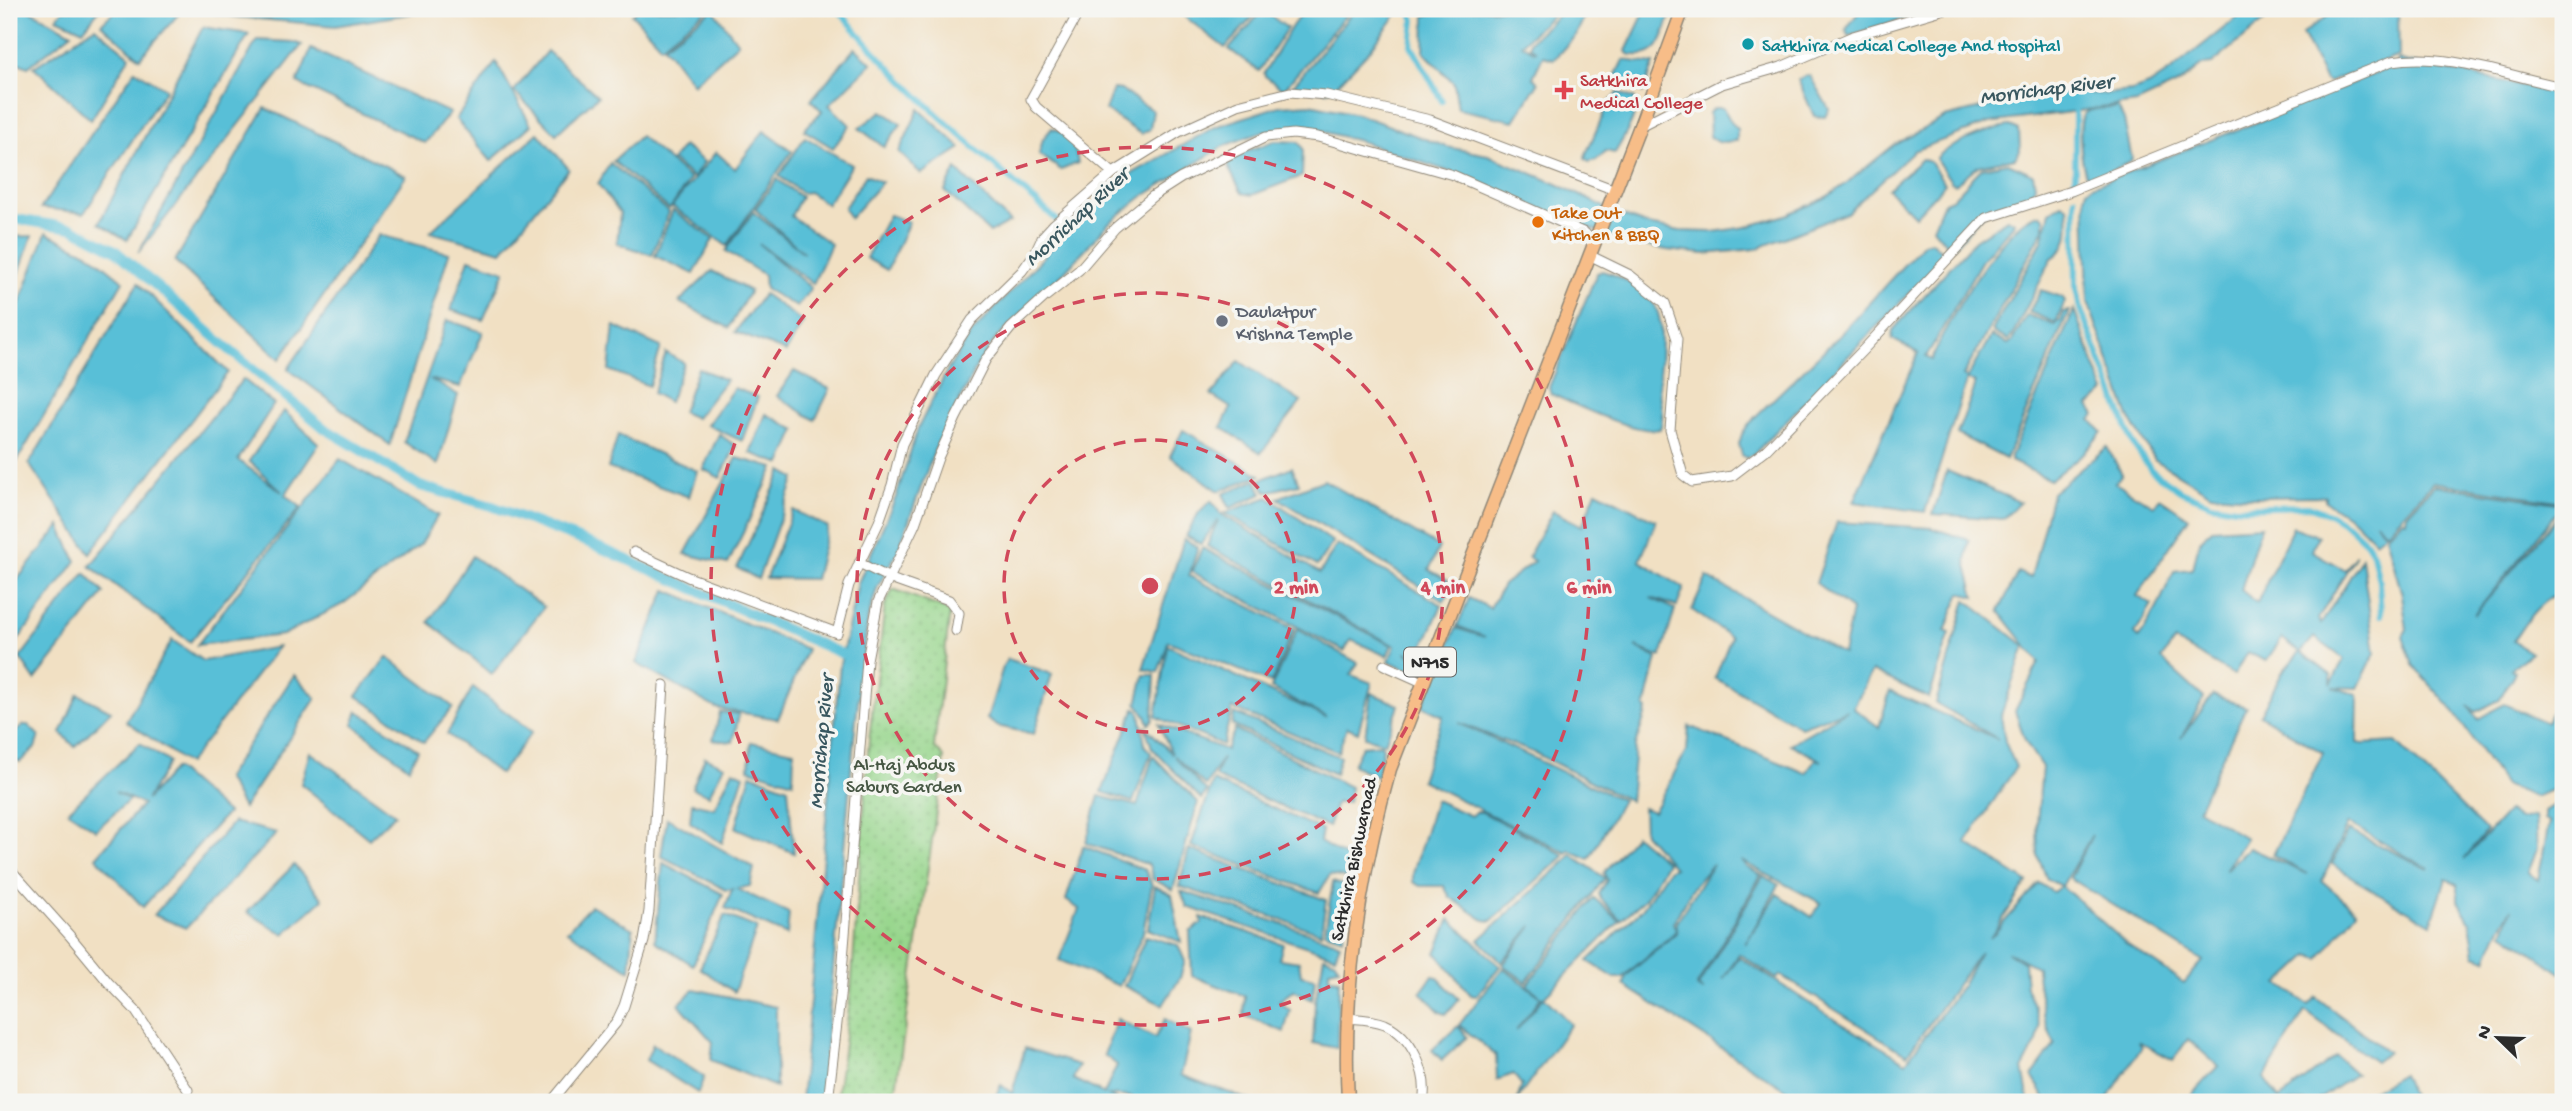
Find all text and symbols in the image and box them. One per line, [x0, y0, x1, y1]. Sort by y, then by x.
marker: Satkhira Medical College And Hospital [1740, 36, 1756, 52]
place label: Satkhira Medical College And Hospital [1762, 36, 2061, 59]
water label: Morrichap River [1979, 70, 2119, 112]
place label: Satkhira Medical College [1580, 71, 1703, 116]
marker: Satkhira Medical College [1554, 80, 1574, 100]
water label: Morrichap River [1021, 161, 1139, 273]
place label: Take Out Kitchen & BBQ [1551, 203, 1660, 248]
marker: Take Out Kitchen & BBQ [1530, 214, 1546, 230]
place label: Daulatpur Krishna Temple [1234, 302, 1353, 347]
marker: Daulatpur Krishna Temple [1214, 313, 1230, 329]
centre of rings [1138, 574, 1162, 598]
text: 2 min [1274, 577, 1319, 602]
text: 4 min [1420, 577, 1466, 602]
text: 6 min [1566, 577, 1613, 602]
road number: N715 [1404, 648, 1456, 676]
water label: Morrichap River [805, 670, 842, 810]
park label: Al-Haj Abdus Saburs Garden [846, 755, 962, 800]
street label: Satkhira Bishwaroad [1327, 774, 1384, 943]
north arrow [2464, 1002, 2534, 1072]
text: N [2473, 1023, 2499, 1043]

